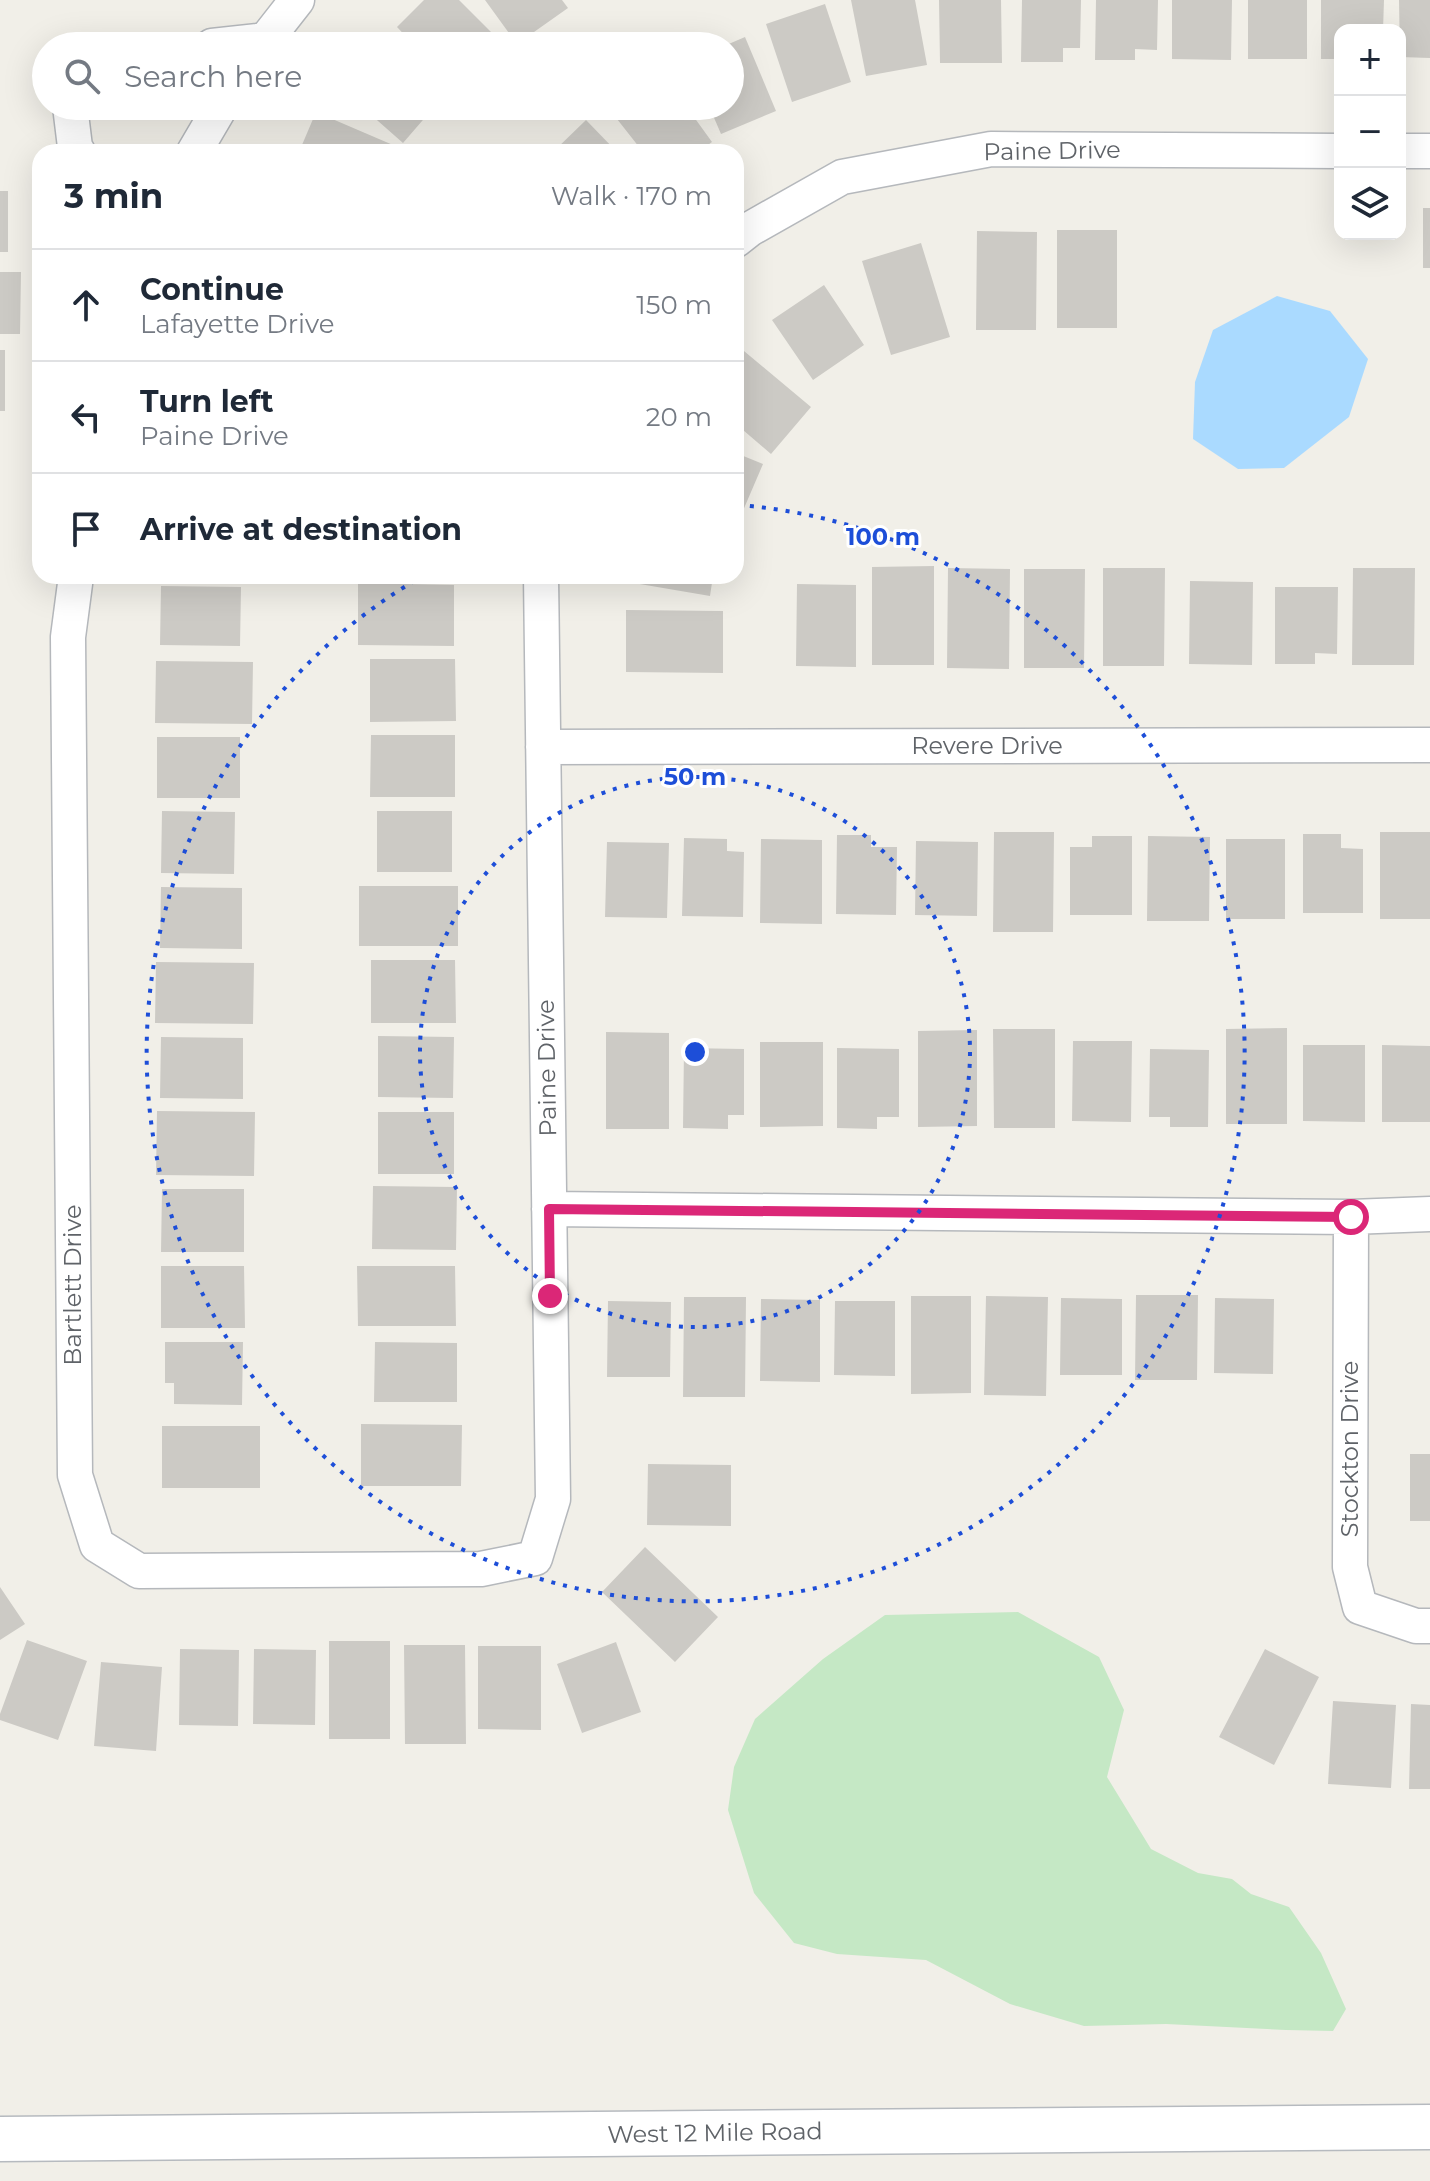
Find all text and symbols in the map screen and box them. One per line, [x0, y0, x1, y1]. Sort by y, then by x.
map controls [1334, 24, 1406, 240]
button: + [1334, 24, 1406, 96]
search box [32, 32, 744, 120]
icon: search [60, 54, 104, 98]
text: Search here [124, 58, 302, 95]
button: − [1334, 96, 1406, 168]
street label: Paine Drive [983, 135, 1121, 166]
button: layers [1334, 168, 1406, 240]
text: 3 min [64, 175, 163, 217]
text: Walk · 170 m [551, 180, 712, 212]
text: Continue [140, 271, 284, 308]
icon: ahead [64, 283, 108, 327]
text: 150 m [636, 289, 712, 321]
text: Lafayette Drive [140, 308, 334, 340]
text: Turn left [140, 383, 273, 420]
icon: left [64, 395, 108, 439]
text: 20 m [646, 401, 712, 433]
text: Paine Drive [140, 420, 289, 452]
icon: arrive [64, 507, 108, 551]
text: Arrive at destination [140, 511, 462, 548]
text: 100 m [846, 522, 920, 551]
street label: Revere Drive [911, 731, 1063, 760]
text: 50 m [664, 762, 726, 791]
street label: Paine Drive [531, 999, 562, 1137]
centre of rings [681, 1038, 709, 1066]
route start [1333, 1199, 1369, 1235]
street label: Bartlett Drive [58, 1204, 87, 1366]
route end [532, 1278, 568, 1314]
street label: Stockton Drive [1335, 1361, 1364, 1537]
street label: West 12 Mile Road [607, 2116, 823, 2149]

